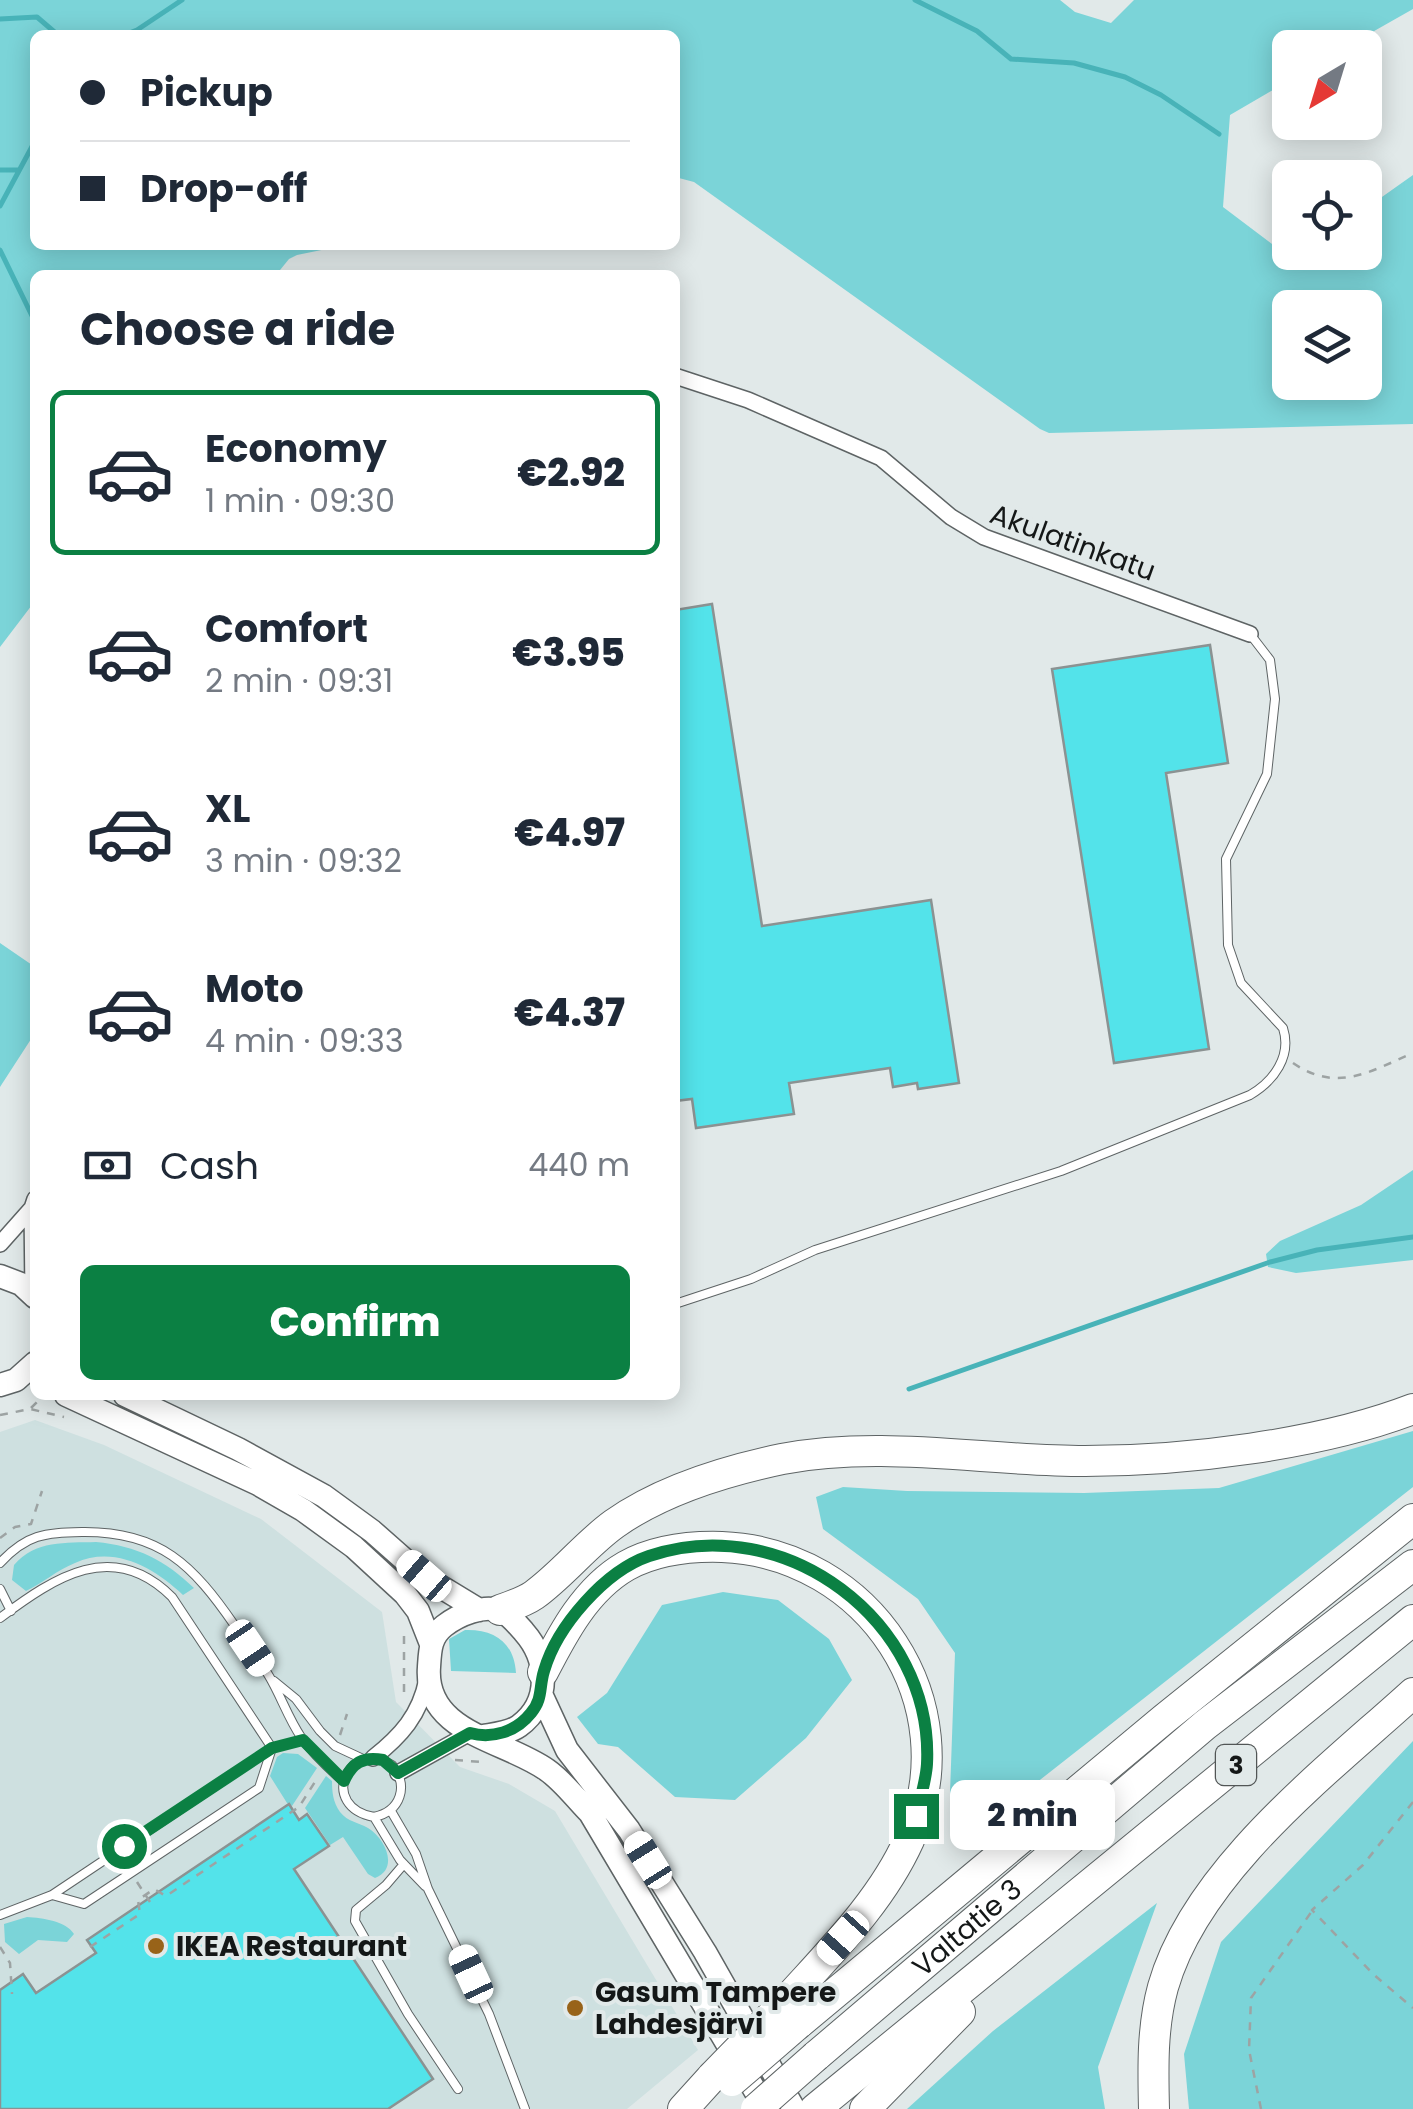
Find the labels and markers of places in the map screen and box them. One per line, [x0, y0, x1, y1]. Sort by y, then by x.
place label: IKEA Restaurant [176, 1927, 407, 1966]
marker: IKEA Restaurant [145, 1935, 167, 1957]
place label: Gasum Tampere Lahdesjärvi [595, 1973, 836, 2044]
marker: Gasum Tampere Lahdesjärvi [564, 1997, 586, 2019]

